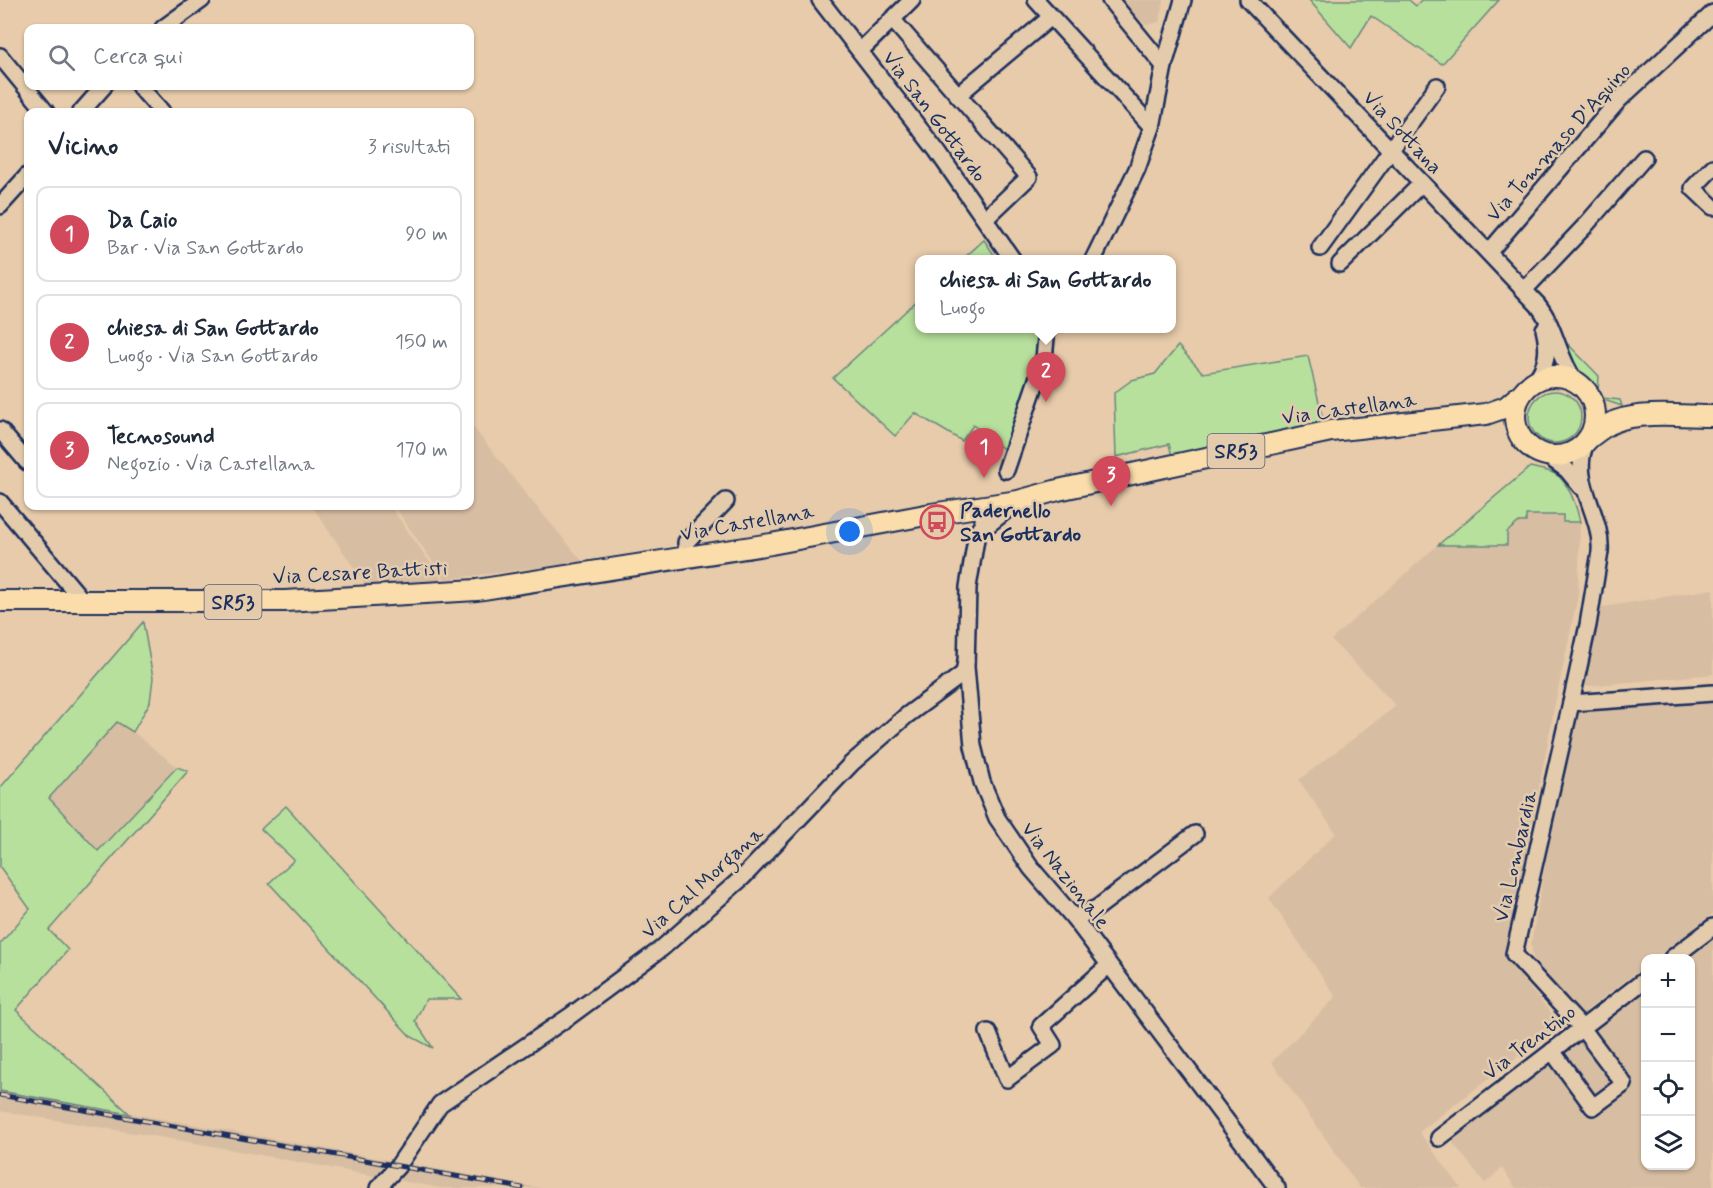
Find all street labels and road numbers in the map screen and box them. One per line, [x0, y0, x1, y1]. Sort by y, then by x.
street label: Via San Gottardo [876, 45, 993, 188]
street label: Via Tommaso D'Aquino [1480, 57, 1638, 228]
street label: Via Sottana [1356, 85, 1448, 181]
street label: Via Castellana [1280, 386, 1419, 432]
road number: SR53 [1208, 434, 1264, 468]
street label: Via Castellana [678, 497, 817, 549]
street label: Via Cesare Battisti [272, 554, 448, 592]
road number: SR53 [204, 585, 262, 619]
street label: Via Lombardia [1487, 787, 1545, 925]
street label: Via Nazionale [1015, 816, 1116, 935]
street label: Via Cal Morgana [635, 820, 772, 947]
street label: Via Trentino [1477, 998, 1582, 1087]

